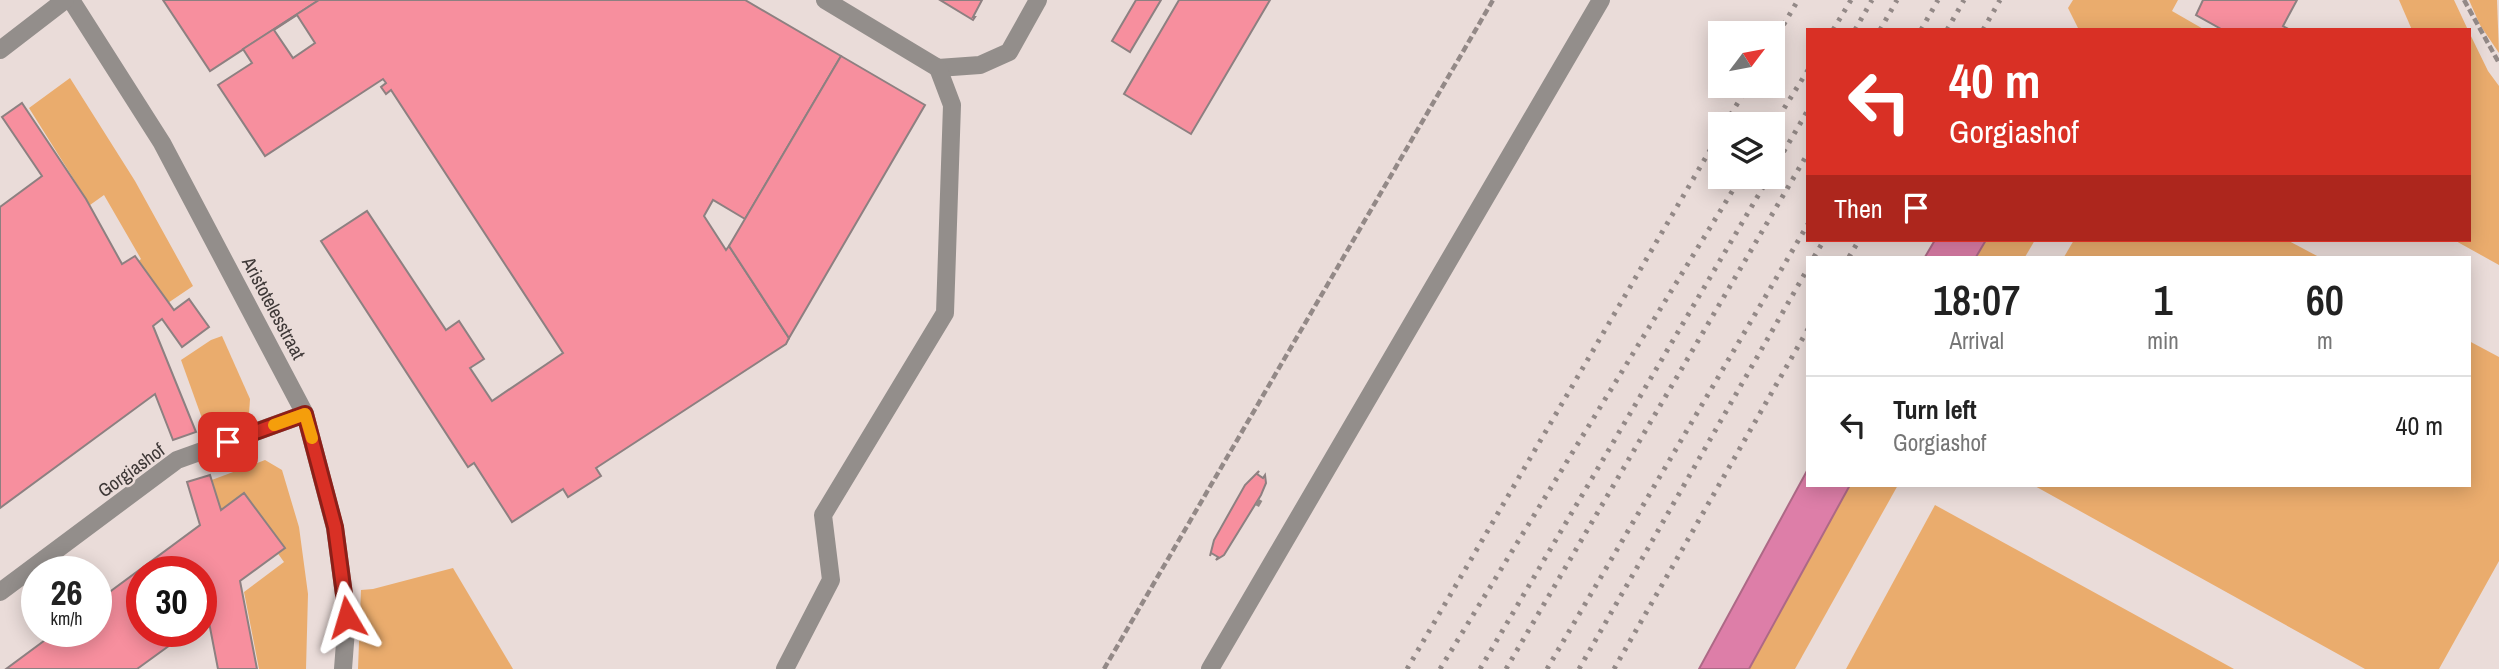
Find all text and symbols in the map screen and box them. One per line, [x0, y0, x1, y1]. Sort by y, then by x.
north arrow [1708, 21, 1785, 98]
map controls [1708, 21, 1785, 189]
text: 40 m [1949, 47, 2041, 113]
icon: left [1834, 56, 1925, 147]
text: Gorgiashof [1949, 110, 2079, 153]
button: layers [1708, 112, 1785, 189]
icon: arrive [1897, 189, 1935, 227]
text: Then [1834, 191, 1883, 226]
street label: Aristotelesstraat [236, 251, 312, 364]
text: 18:07 [1933, 272, 2020, 328]
text: 1 [2153, 272, 2173, 328]
text: 60 [2306, 272, 2344, 328]
text: Arrival [1949, 325, 2004, 356]
text: min [2147, 325, 2179, 356]
text: m [2317, 325, 2333, 356]
text: Turn left [1893, 392, 1977, 427]
icon: left [1834, 406, 1872, 444]
text: 40 m [2396, 408, 2443, 443]
pin [198, 412, 258, 472]
icon: arrive [209, 423, 247, 461]
text: Gorgiashof [1893, 427, 1986, 458]
street label: Gorgiashof [92, 436, 170, 503]
speed limit sign: 30 [126, 556, 217, 647]
text: 26 [51, 569, 82, 616]
position arrow [310, 580, 384, 654]
text: km/h [51, 606, 83, 631]

